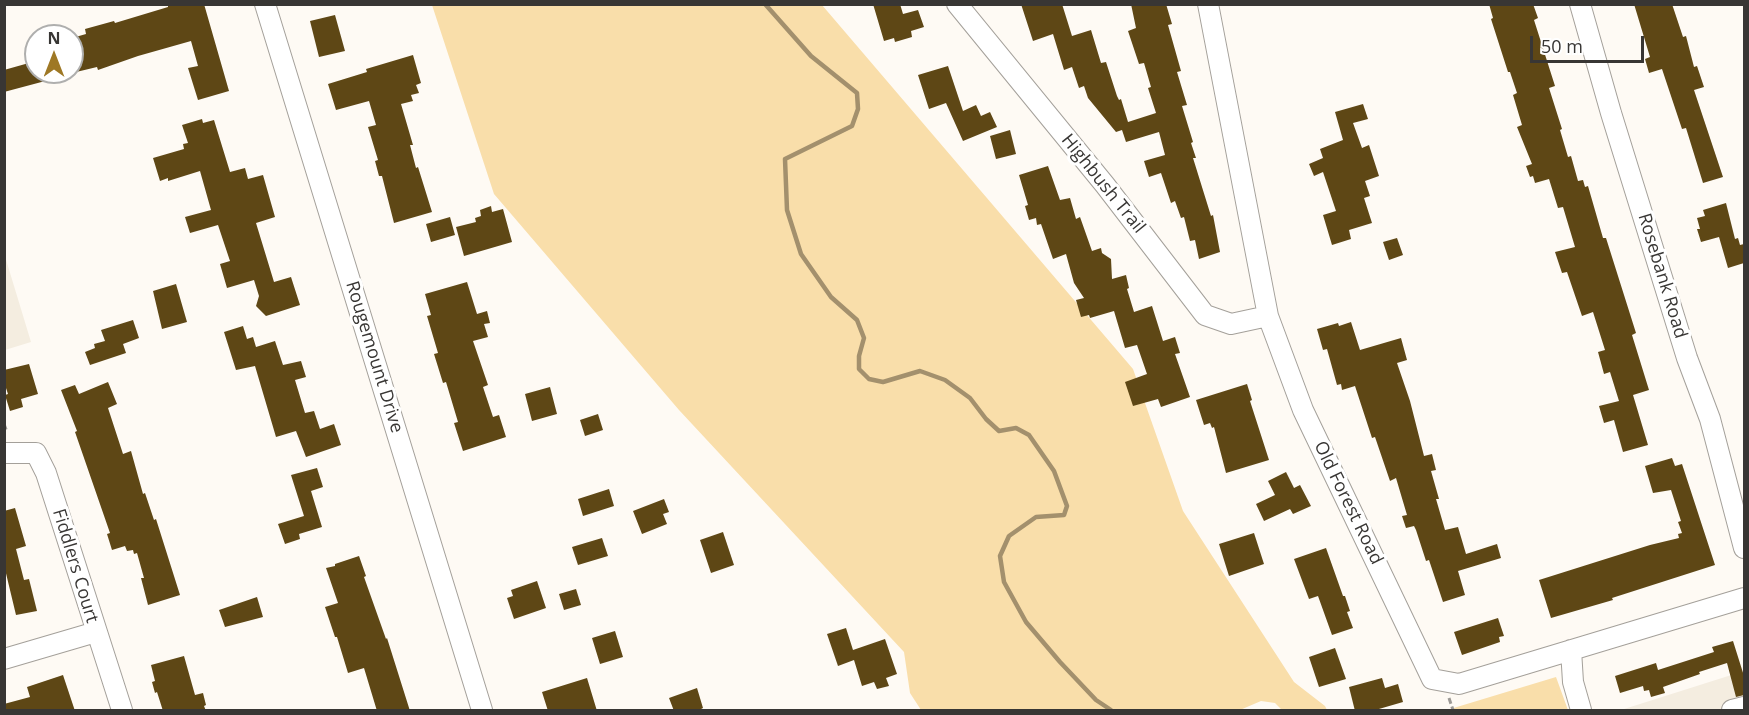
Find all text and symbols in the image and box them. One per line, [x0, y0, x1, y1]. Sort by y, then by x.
north arrow [24, 24, 84, 84]
scale bar [1533, 24, 1647, 62]
text: N [47, 27, 61, 49]
text: 50 m [1541, 34, 1583, 58]
street label: Highbush Trail [1056, 130, 1150, 238]
street label: Rosebank Road [1633, 211, 1691, 341]
street label: Rougemount Drive [341, 278, 407, 436]
street label: Old Forest Road [1309, 438, 1387, 568]
street label: Fiddlers Court [47, 506, 103, 626]

